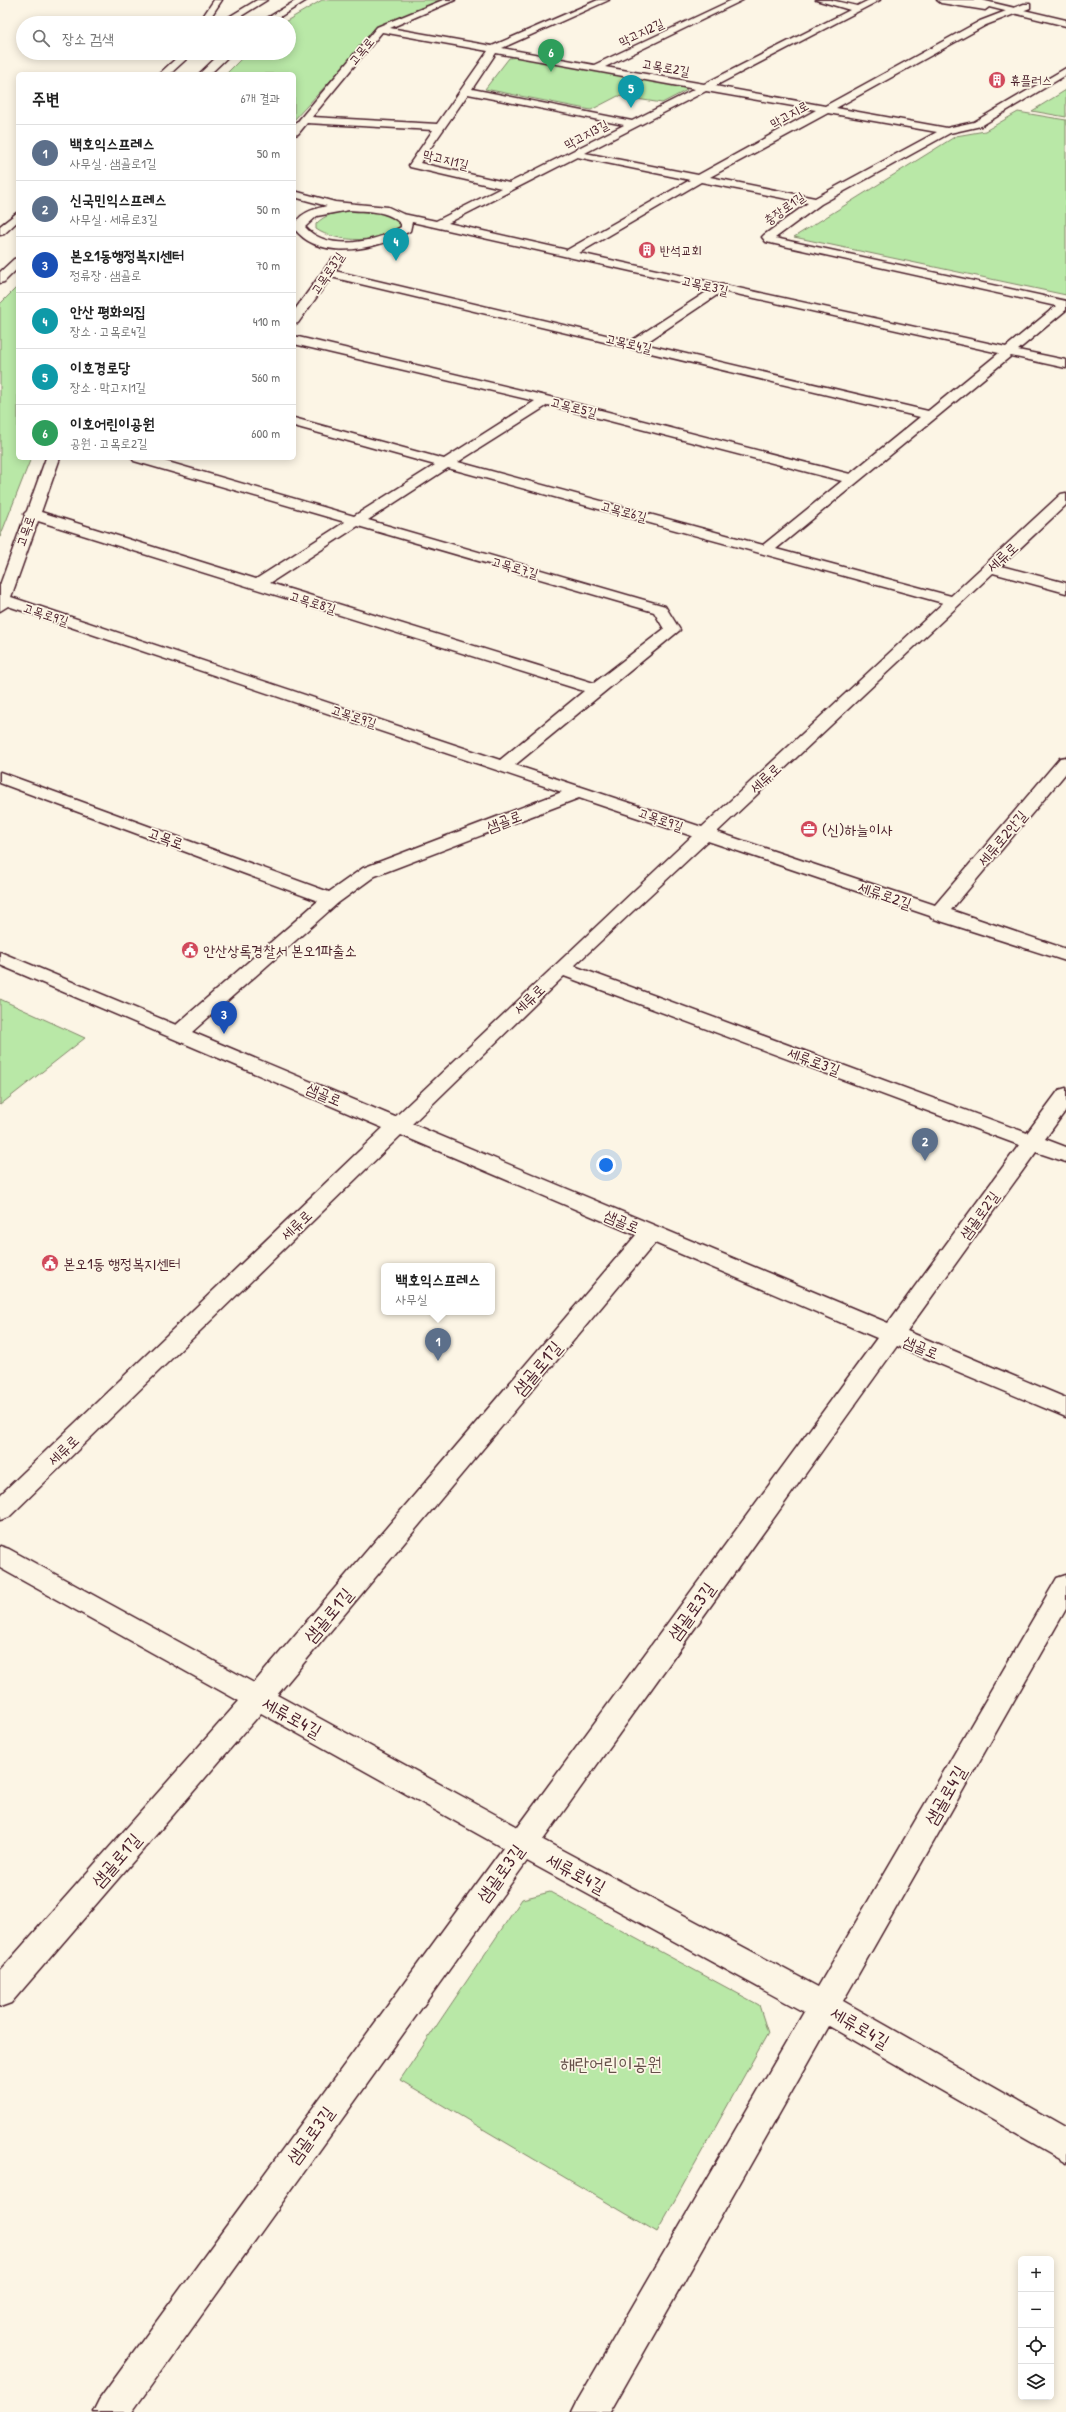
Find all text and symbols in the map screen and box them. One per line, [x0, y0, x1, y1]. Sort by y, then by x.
street label: 막고지2길 [615, 14, 667, 50]
search box [16, 16, 296, 60]
icon: search [30, 27, 52, 49]
text: 장소 검색 [62, 28, 114, 49]
street label: 고목로 [344, 33, 378, 69]
pin: 6 [538, 39, 564, 72]
street label: 고목로2길 [641, 54, 691, 80]
building icon: 휴플러스 [987, 70, 1007, 90]
place label: 휴플러스 [1010, 71, 1052, 89]
pin: 5 [618, 75, 644, 108]
text: 주변 [32, 87, 59, 110]
text: 6개 결과 [240, 89, 280, 107]
street label: 막고지로 [766, 96, 812, 132]
street label: 막고지3길 [561, 115, 611, 153]
text: 백호익스프레스 [70, 133, 155, 154]
text: 1 [43, 144, 47, 162]
text: 50 m [257, 144, 280, 162]
street label: 막고지1길 [421, 145, 471, 173]
text: 사무실 · 샘골로1길 [70, 154, 157, 172]
street label: 충장로1길 [760, 187, 808, 229]
text: 신국민익스프레스 [70, 189, 167, 210]
text: 2 [42, 200, 48, 218]
text: 50 m [257, 200, 280, 218]
text: 사무실 · 세류로3길 [70, 210, 158, 228]
pin: 4 [383, 228, 409, 261]
building icon: 반석교회 [637, 240, 657, 260]
place label: 반석교회 [660, 241, 702, 259]
text: 본오1동행정복지센터 [70, 245, 184, 266]
street label: 고목로3길 [306, 248, 348, 298]
text: 3 [42, 256, 48, 274]
text: 70 m [256, 256, 280, 274]
text: 정류장 · 샘골로 [70, 266, 141, 284]
street label: 고목로3길 [680, 271, 730, 299]
text: 안산 평화의집 [70, 301, 146, 322]
text: 4 [43, 312, 47, 330]
text: 410 m [253, 312, 280, 330]
text: 장소 · 고목로4길 [70, 322, 146, 340]
street label: 고목로4길 [604, 329, 654, 357]
text: 이호경로당 [70, 357, 130, 378]
text: 5 [42, 368, 48, 386]
text: 560 m [252, 368, 280, 386]
text: 장소 · 막고지1길 [70, 378, 146, 396]
street label: 고목로5길 [549, 393, 599, 421]
text: 이호어린이공원 [70, 413, 155, 434]
text: 6 [42, 424, 48, 442]
text: 600 m [251, 424, 280, 442]
text: 공원 · 고목로2길 [70, 434, 147, 452]
street label: 고목로6길 [599, 496, 649, 526]
street label: 고목로 [11, 513, 39, 549]
street label: 세류로 [982, 537, 1022, 577]
street label: 고목로7길 [489, 552, 541, 582]
street label: 고목로8길 [288, 586, 338, 618]
street label: 고목로9길 [21, 598, 71, 630]
street label: 고목로9길 [329, 700, 379, 732]
street label: 세류로 [745, 758, 785, 798]
street label: 고목로9길 [636, 803, 686, 835]
street label: 샘골로 [483, 805, 525, 837]
street label: 세류로2안길 [972, 805, 1032, 871]
office icon: (신)하늘이사 [799, 819, 819, 839]
place label: (신)하늘이사 [822, 819, 893, 840]
street label: 고목로 [145, 822, 187, 854]
street label: 세류로2길 [855, 876, 915, 914]
public building icon: 안산상록경찰서 본오1파출소 [180, 940, 200, 960]
place label: 안산상록경찰서 본오1파출소 [203, 940, 357, 961]
street label: 세류로 [509, 979, 549, 1019]
pin: 3 [211, 1001, 237, 1034]
street label: 세류로3길 [785, 1042, 843, 1080]
street label: 샘골로 [303, 1077, 345, 1111]
pin: 2 [912, 1128, 938, 1161]
your location [596, 1155, 616, 1175]
street label: 샘골로2길 [954, 1186, 1004, 1244]
street label: 샘골로 [601, 1204, 643, 1238]
street label: 세류로 [276, 1205, 316, 1245]
public building icon: 본오1동 행정복지센터 [40, 1253, 60, 1273]
place label: 본오1동 행정복지센터 [63, 1253, 181, 1274]
popup [381, 1263, 495, 1315]
text: 백호익스프레스 [396, 1269, 480, 1290]
text: 사무실 [396, 1290, 427, 1308]
pin: 1 [425, 1328, 451, 1361]
street label: 샘골로 [900, 1330, 942, 1364]
street label: 샘골로1길 [507, 1335, 568, 1401]
street label: 세류로 [43, 1430, 83, 1470]
street label: 샘골로3길 [661, 1577, 721, 1645]
street label: 샘골로1길 [298, 1582, 359, 1648]
street label: 세류로4길 [258, 1690, 327, 1744]
street label: 샘골로4길 [918, 1760, 972, 1829]
street label: 샘골로1길 [85, 1827, 147, 1893]
street label: 샘골로3길 [470, 1839, 530, 1907]
street label: 세류로4길 [542, 1847, 611, 1899]
street label: 세류로4길 [826, 2000, 895, 2054]
park label: 해란어린이공원 [560, 2051, 662, 2076]
street label: 샘골로3길 [280, 2101, 340, 2169]
map controls [1018, 2256, 1054, 2400]
button: + [1018, 2256, 1054, 2292]
button: − [1018, 2292, 1054, 2328]
button: locate [1018, 2328, 1054, 2364]
button: layers [1018, 2364, 1054, 2400]

